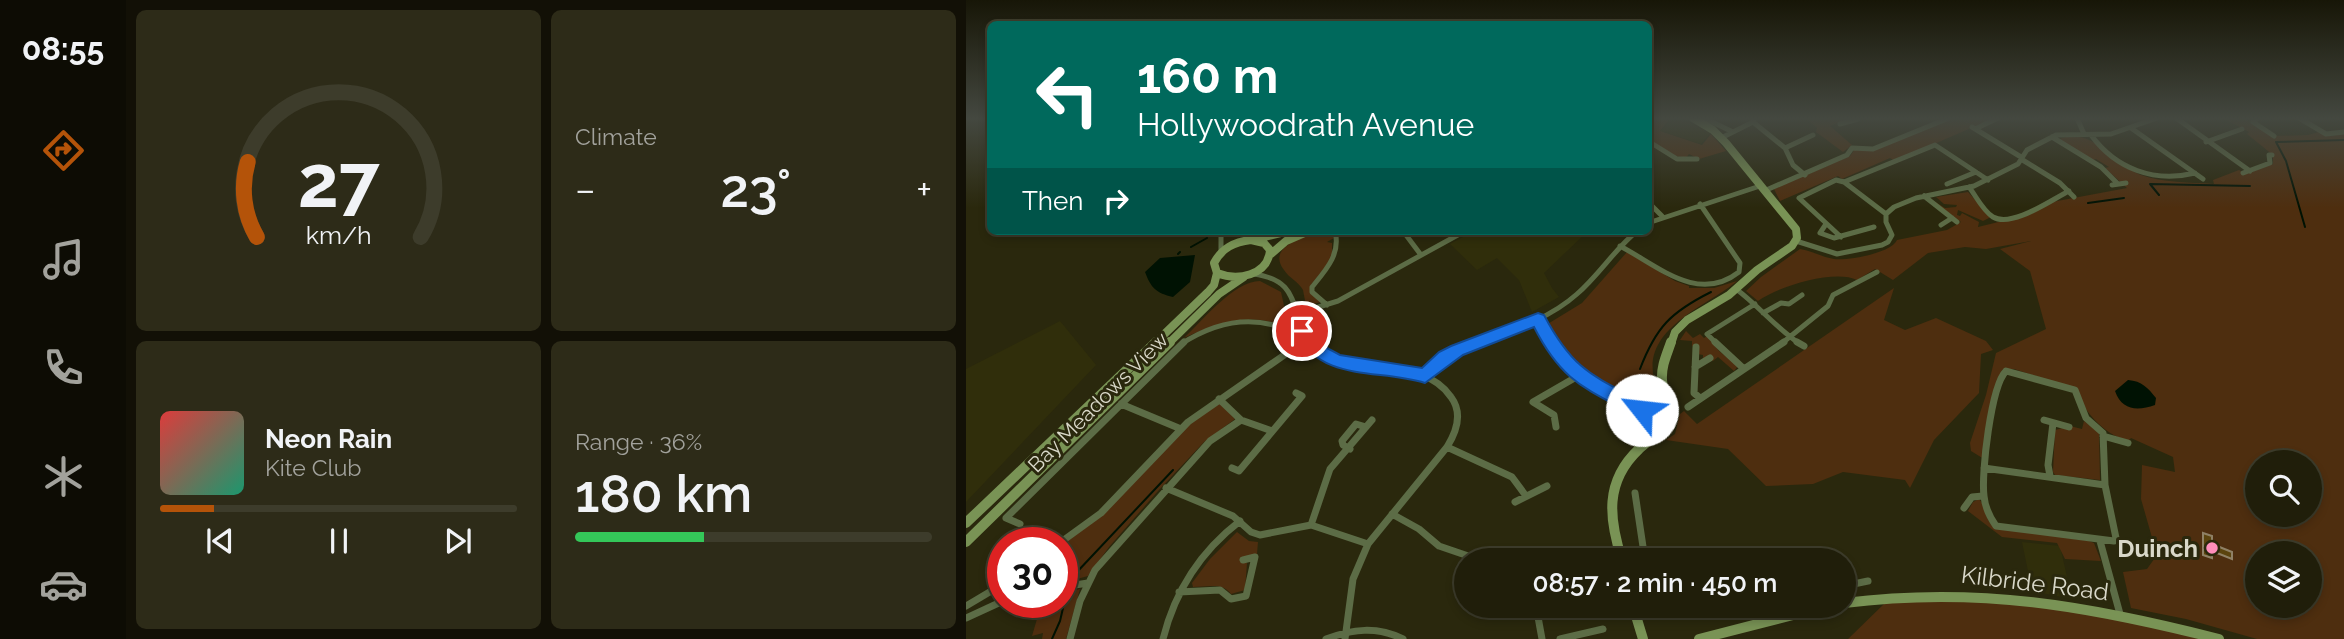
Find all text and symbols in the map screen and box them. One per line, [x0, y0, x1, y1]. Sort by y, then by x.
text: 08:55 [22, 30, 104, 67]
text: 160 m [1137, 47, 1278, 104]
icon: left [1022, 49, 1113, 140]
text: Hollywoodrath Avenue [1137, 106, 1474, 143]
text: Climate [575, 123, 657, 150]
icon: directions [39, 126, 88, 175]
text: 27 [298, 139, 380, 224]
text: 23° [721, 158, 791, 219]
text: − [575, 167, 595, 212]
text: + [916, 167, 932, 212]
icon: right [1097, 182, 1135, 220]
text: Then [1022, 186, 1083, 216]
text: km/h [306, 219, 371, 249]
icon: music [39, 235, 88, 284]
pin [1272, 301, 1332, 361]
icon: arrive [1283, 312, 1321, 350]
street label: Bay Meadows View [1023, 327, 1173, 477]
icon: phone [39, 343, 88, 392]
position arrow [1605, 373, 1679, 447]
text: Neon Rain [265, 424, 392, 454]
text: Range · 36% [575, 428, 702, 455]
map controls [2245, 450, 2322, 618]
button: search [2245, 450, 2322, 527]
icon: climate [39, 452, 88, 501]
text: Kite Club [265, 454, 362, 481]
text: 180 km [575, 463, 752, 524]
icon: previous [201, 522, 239, 560]
icon: pause [320, 522, 358, 560]
icon: next [439, 522, 477, 560]
speed limit sign: 30 [987, 527, 1078, 618]
place label: Duinch [2117, 534, 2198, 563]
marker: Duinch [2204, 540, 2220, 556]
button: layers [2245, 541, 2322, 618]
icon: car [39, 560, 88, 609]
street label: Kilbride Road [1960, 560, 2110, 606]
text: 08:57 · 2 min · 450 m [1533, 568, 1777, 598]

